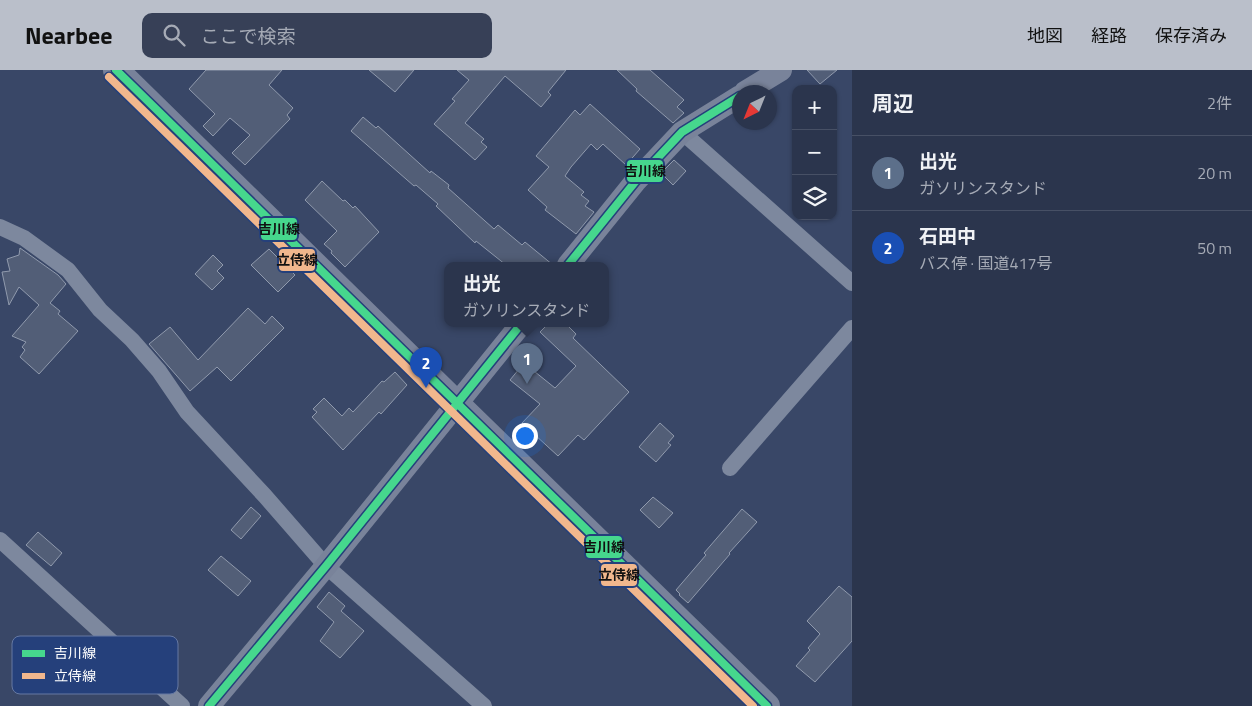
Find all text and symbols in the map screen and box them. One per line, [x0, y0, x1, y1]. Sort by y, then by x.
search box [142, 13, 492, 58]
text: Nearbee [25, 17, 112, 53]
icon: search [160, 21, 188, 49]
text: ここで検索 [200, 21, 295, 50]
text: 地図 [1027, 22, 1063, 49]
text: 経路 [1091, 22, 1127, 49]
text: 保存済み [1155, 22, 1227, 49]
north arrow [732, 85, 777, 130]
map controls [792, 85, 837, 220]
button: + [792, 85, 837, 130]
text: 周辺 [872, 87, 914, 119]
text: 2件 [1207, 91, 1232, 115]
button: − [792, 130, 837, 175]
text: 出光 [919, 146, 957, 175]
line badge: 吉川線 [626, 159, 664, 183]
text: 吉川線 [624, 160, 666, 181]
text: 1 [884, 161, 892, 185]
text: 20 m [1197, 161, 1232, 185]
button: layers [792, 175, 837, 220]
text: ガソリンスタンド [919, 176, 1047, 200]
line badge: 吉川線 [260, 217, 298, 241]
text: 吉川線 [258, 218, 300, 239]
text: 石田中 [919, 221, 976, 250]
text: 2 [884, 236, 892, 260]
text: 50 m [1197, 236, 1232, 260]
line badge: 立侍線 [278, 248, 316, 272]
text: 立侍線 [276, 249, 318, 270]
text: バス停 · 国道417号 [919, 251, 1052, 275]
popup [444, 262, 609, 327]
text: 出光 [463, 268, 501, 297]
text: ガソリンスタンド [463, 298, 590, 322]
pin: 1 [511, 343, 543, 384]
pin: 2 [410, 347, 442, 388]
your location [512, 423, 538, 449]
line badge: 吉川線 [585, 535, 623, 559]
text: 吉川線 [583, 536, 625, 557]
line badge: 立侍線 [600, 563, 638, 587]
text: 立侍線 [598, 564, 640, 585]
legend [12, 636, 178, 694]
text: 吉川線 [54, 642, 96, 663]
text: 立侍線 [54, 665, 96, 686]

